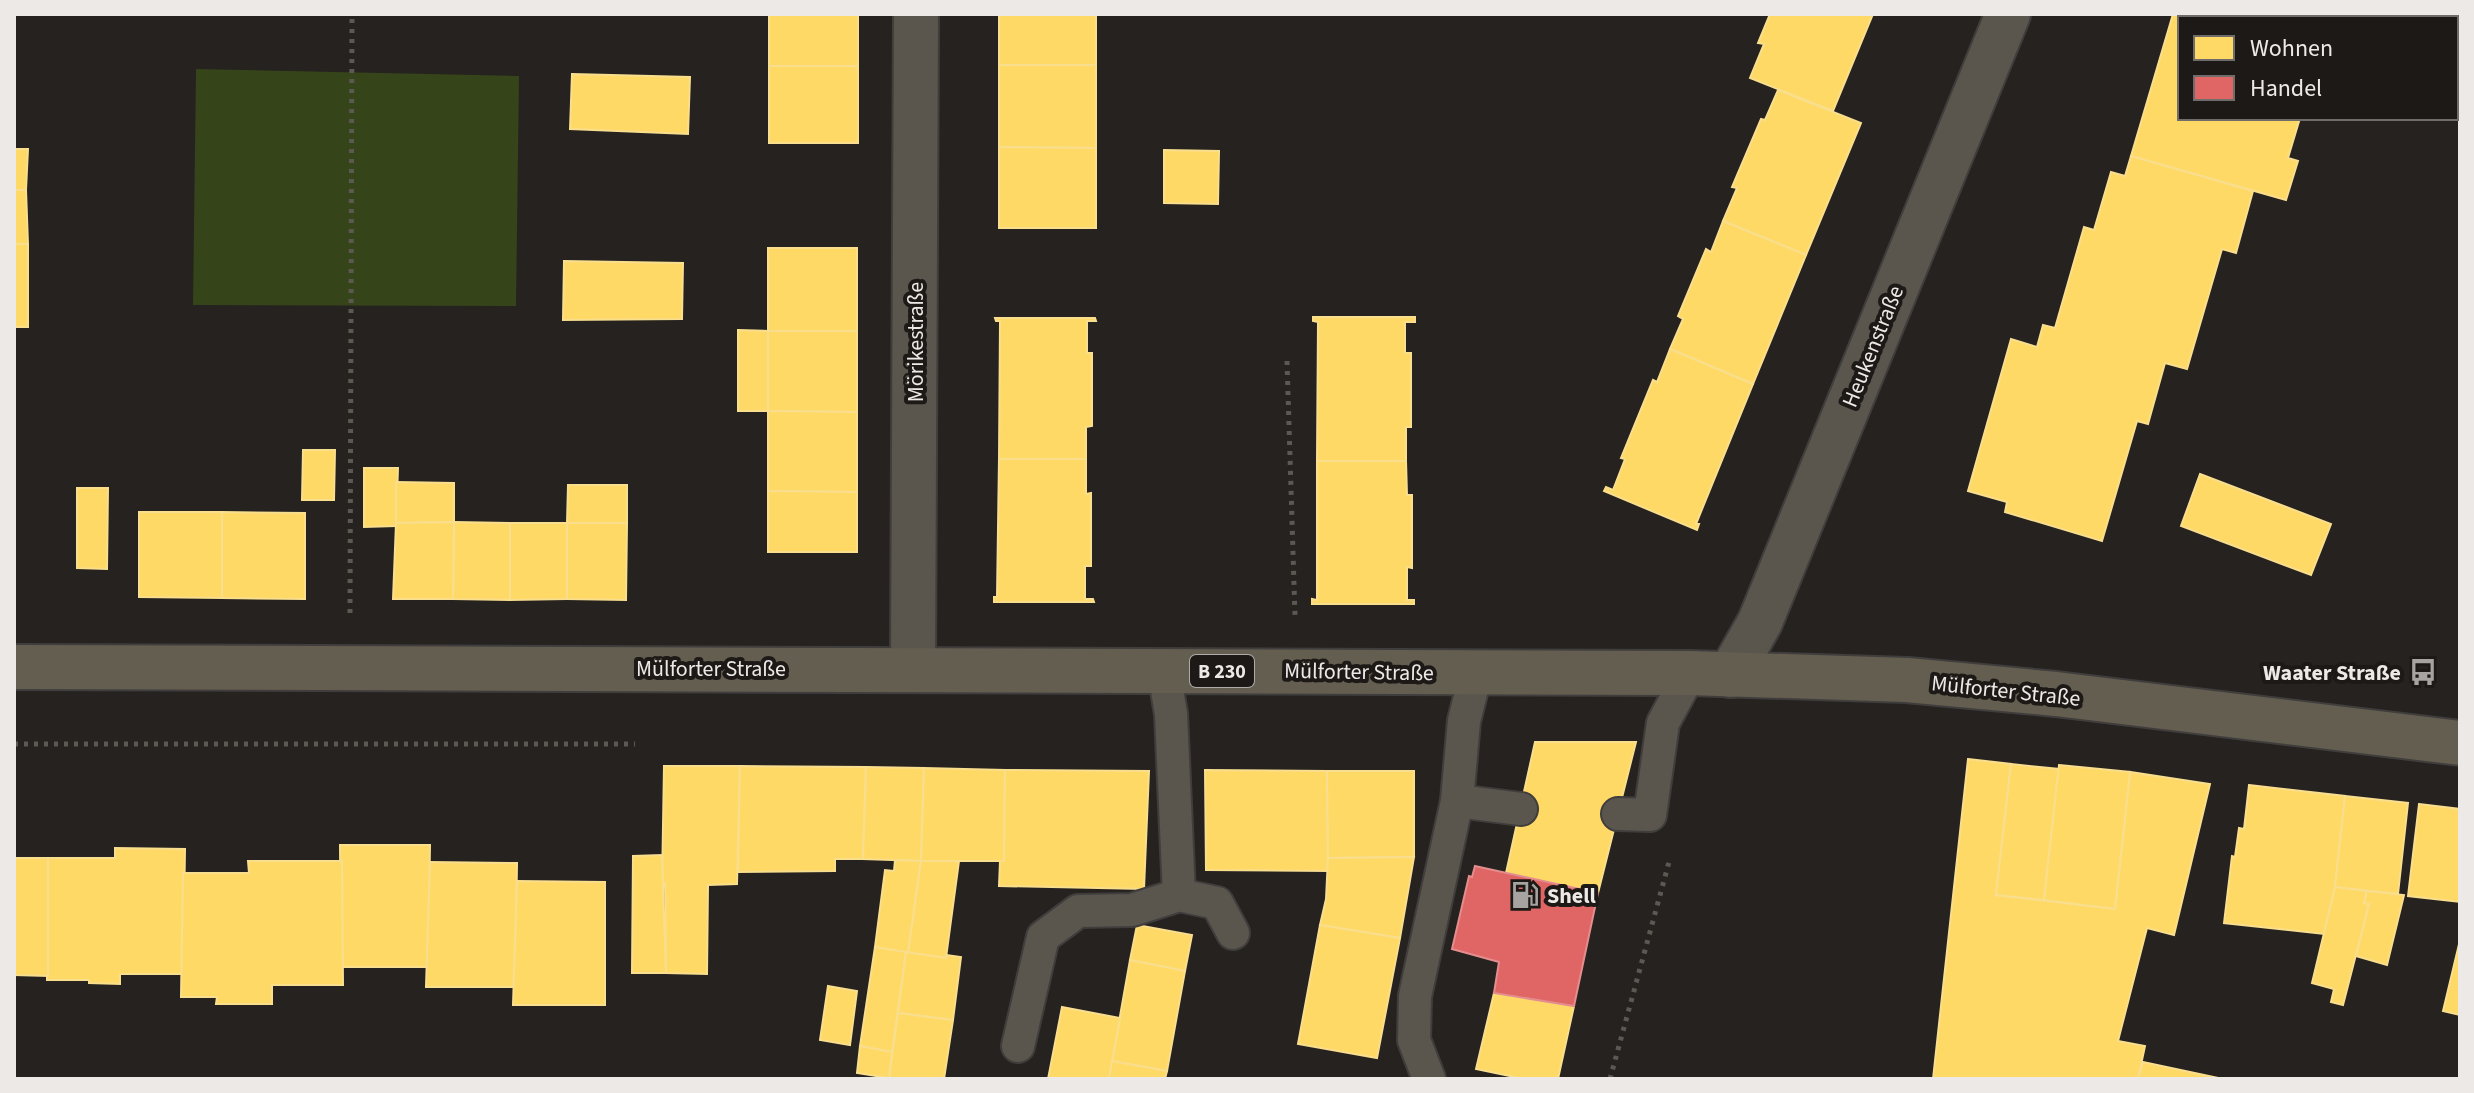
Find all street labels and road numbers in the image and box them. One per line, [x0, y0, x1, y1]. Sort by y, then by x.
street label: Heukenstraße [1834, 281, 1912, 412]
street label: Mörikestraße [900, 282, 932, 402]
street label: Mülforter Straße [636, 653, 786, 685]
road number: B 230 [1190, 655, 1254, 687]
street label: Mülforter Straße [1284, 655, 1434, 689]
street label: Mülforter Straße [1930, 667, 2082, 715]

